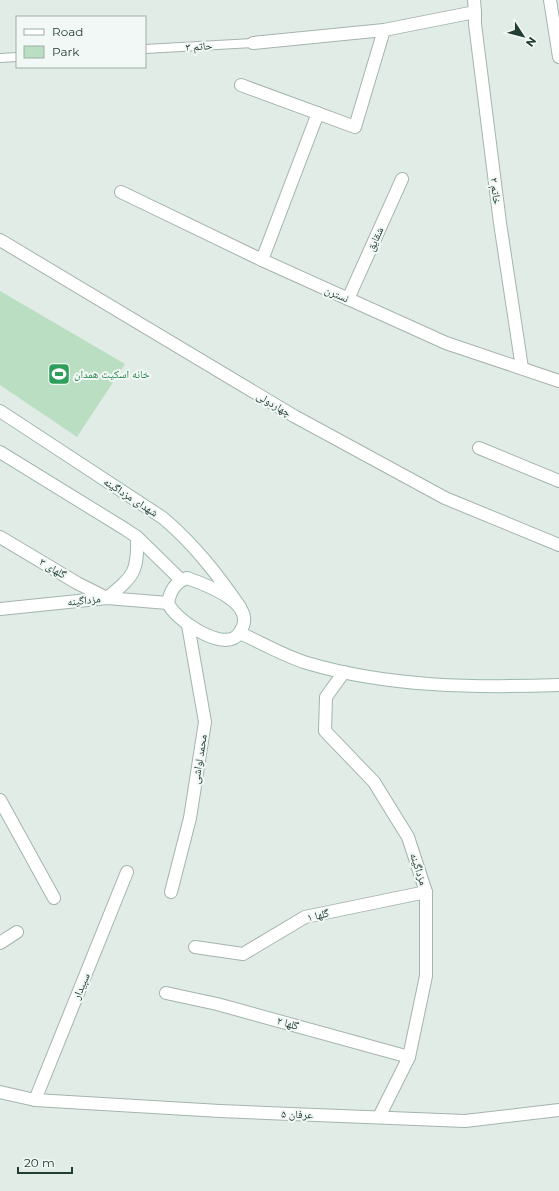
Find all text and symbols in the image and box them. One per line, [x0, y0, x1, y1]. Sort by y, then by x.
legend [16, 16, 146, 68]
north arrow [503, 16, 543, 56]
text: Road [52, 24, 83, 39]
text: N [523, 34, 539, 50]
street label: حاتم ۳ [185, 38, 213, 55]
text: Park [52, 44, 80, 59]
street label: خاتم ۲ [486, 177, 505, 205]
street label: شقایق [363, 225, 387, 253]
street label: نسترن [323, 282, 351, 306]
sports icon: خانه اسكيت همدان [46, 361, 72, 387]
place label: خانه اسكيت همدان [74, 367, 150, 381]
street label: چهاردولی [254, 388, 294, 420]
street label: شهدای مزداگینه [101, 474, 161, 520]
street label: گلهای ۳ [37, 555, 69, 582]
street label: مزداگینه [67, 591, 101, 609]
street label: محمد لواشی [188, 733, 210, 785]
street label: مزداگینه [407, 851, 431, 887]
street label: گلها ۱ [306, 905, 331, 924]
street label: سپیدار [69, 971, 93, 1002]
street label: گلها ۲ [275, 1013, 301, 1033]
street label: عرفان ۵ [281, 1106, 314, 1122]
scale bar [18, 1149, 72, 1175]
text: 20 m [24, 1155, 55, 1170]

